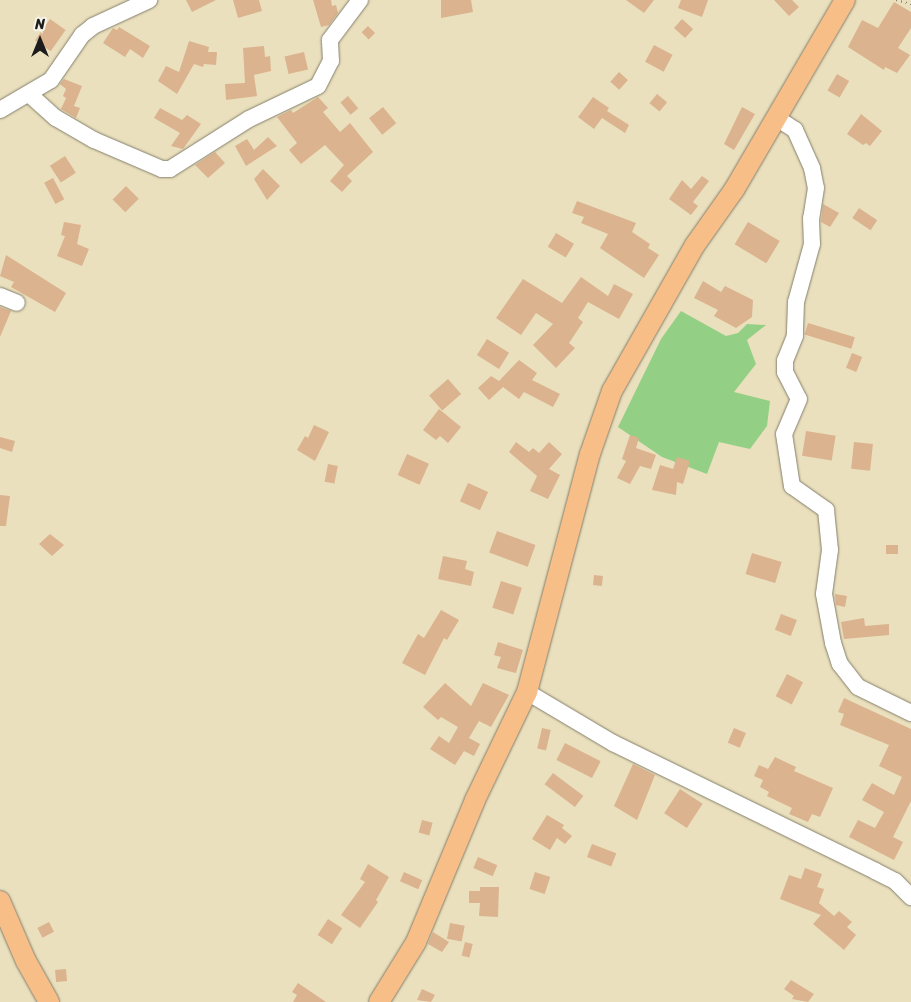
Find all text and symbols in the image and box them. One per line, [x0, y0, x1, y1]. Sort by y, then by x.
text: N [35, 12, 45, 37]
north arrow [15, 15, 65, 65]

